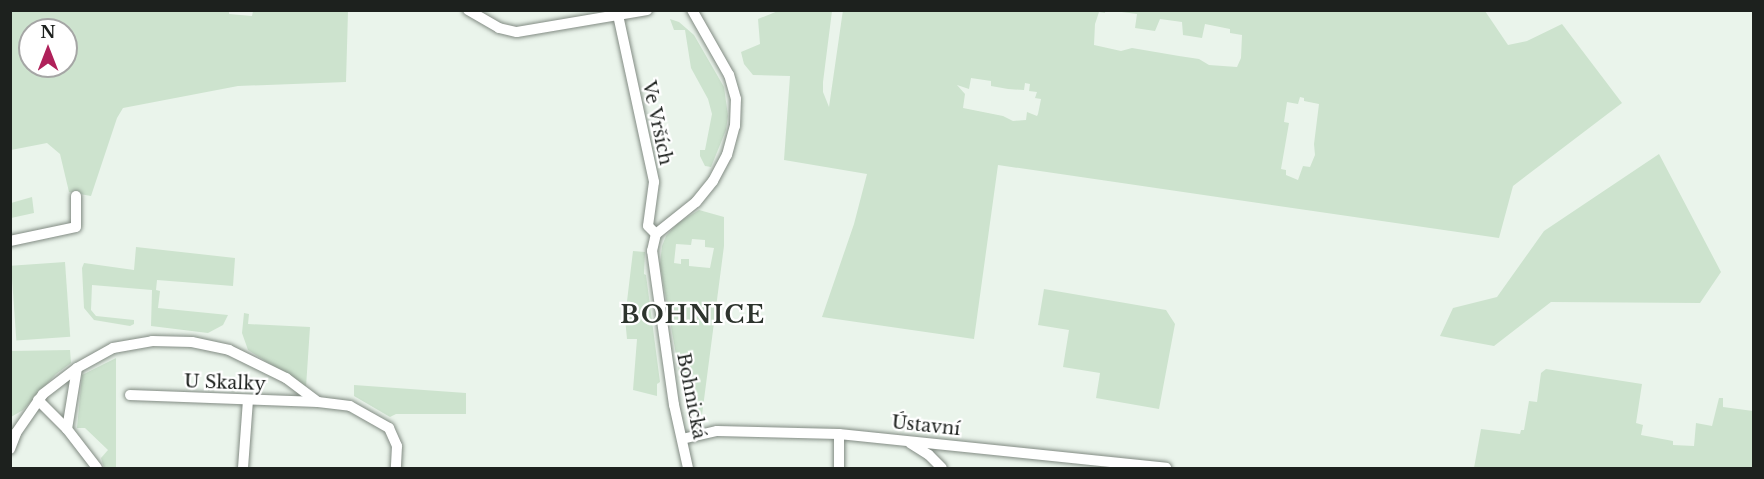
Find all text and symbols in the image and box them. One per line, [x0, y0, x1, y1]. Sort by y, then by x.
north arrow [18, 18, 78, 78]
text: N [40, 22, 56, 42]
street label: Ve Vrších [637, 79, 677, 167]
district label: BOHNICE [620, 301, 766, 329]
street label: Bohnická [672, 351, 710, 441]
street label: U Skalky [184, 371, 266, 395]
street label: Ústavní [891, 412, 961, 440]

